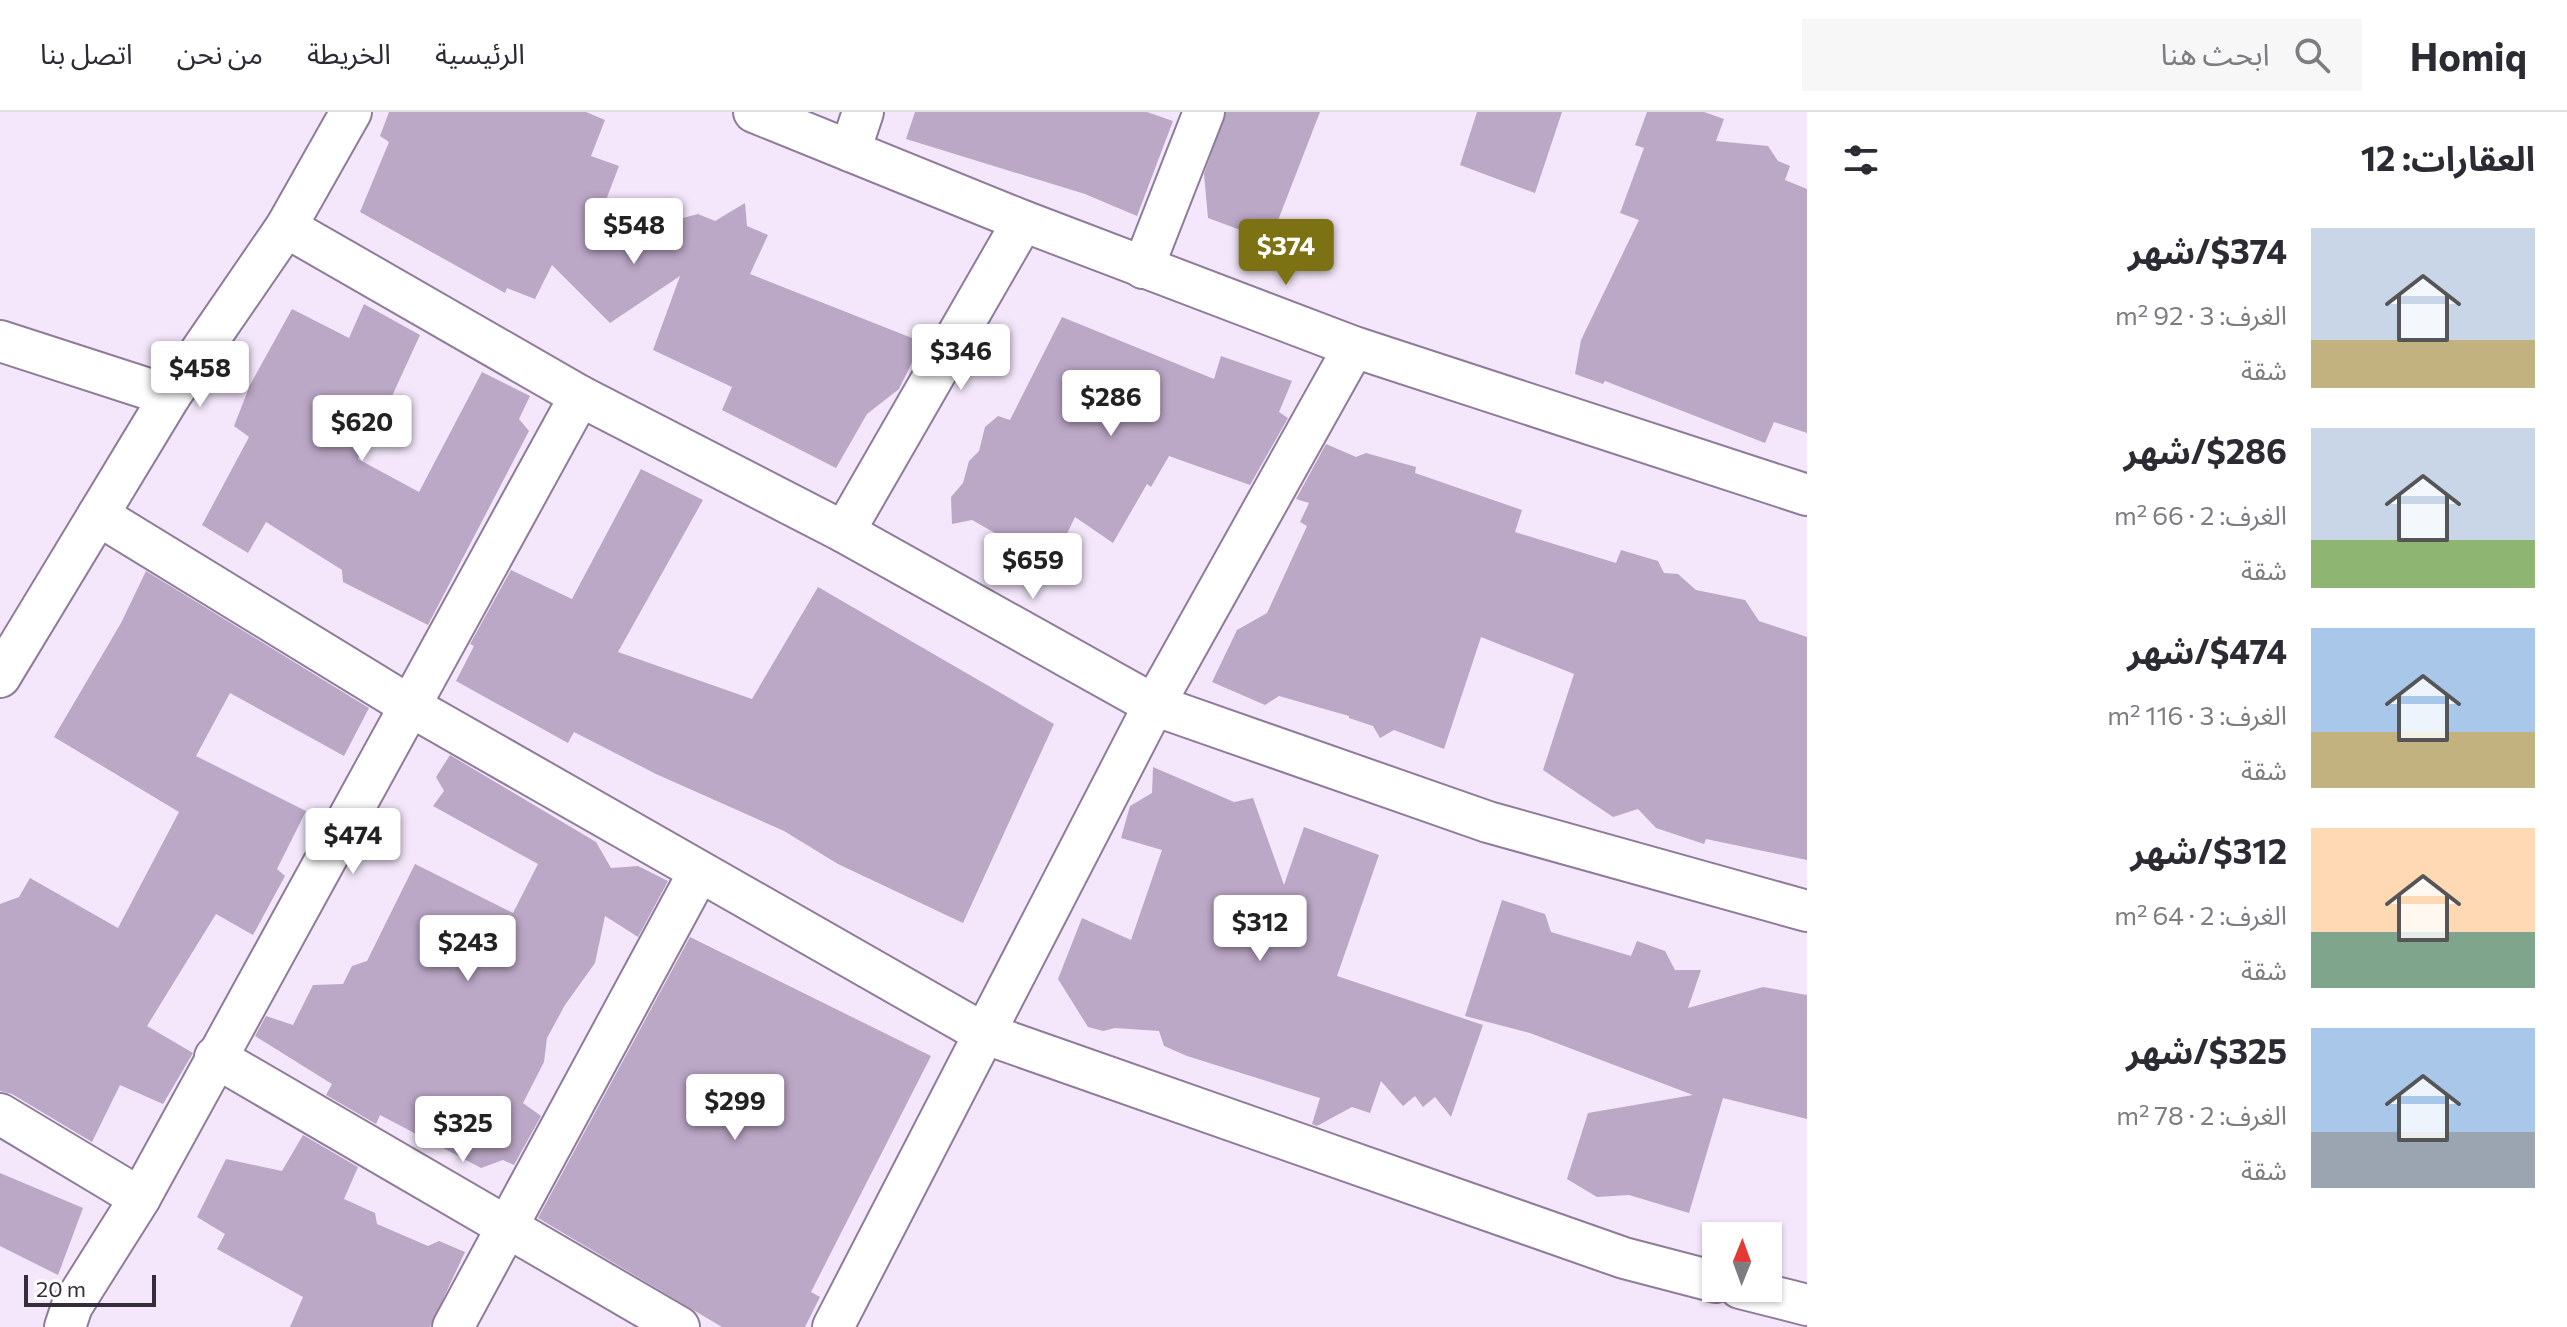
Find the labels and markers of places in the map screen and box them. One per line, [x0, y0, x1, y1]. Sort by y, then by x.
pin: $548 [587, 198, 681, 266]
pin: $374 [1239, 219, 1333, 287]
pin: $346 [914, 324, 1008, 392]
pin: $458 [153, 341, 247, 409]
pin: $286 [1064, 370, 1158, 438]
pin: $620 [315, 395, 409, 463]
pin: $659 [986, 533, 1080, 601]
pin: $474 [306, 808, 400, 876]
pin: $312 [1213, 895, 1307, 963]
pin: $243 [421, 915, 515, 983]
pin: $299 [688, 1074, 782, 1142]
pin: $325 [416, 1096, 510, 1164]

